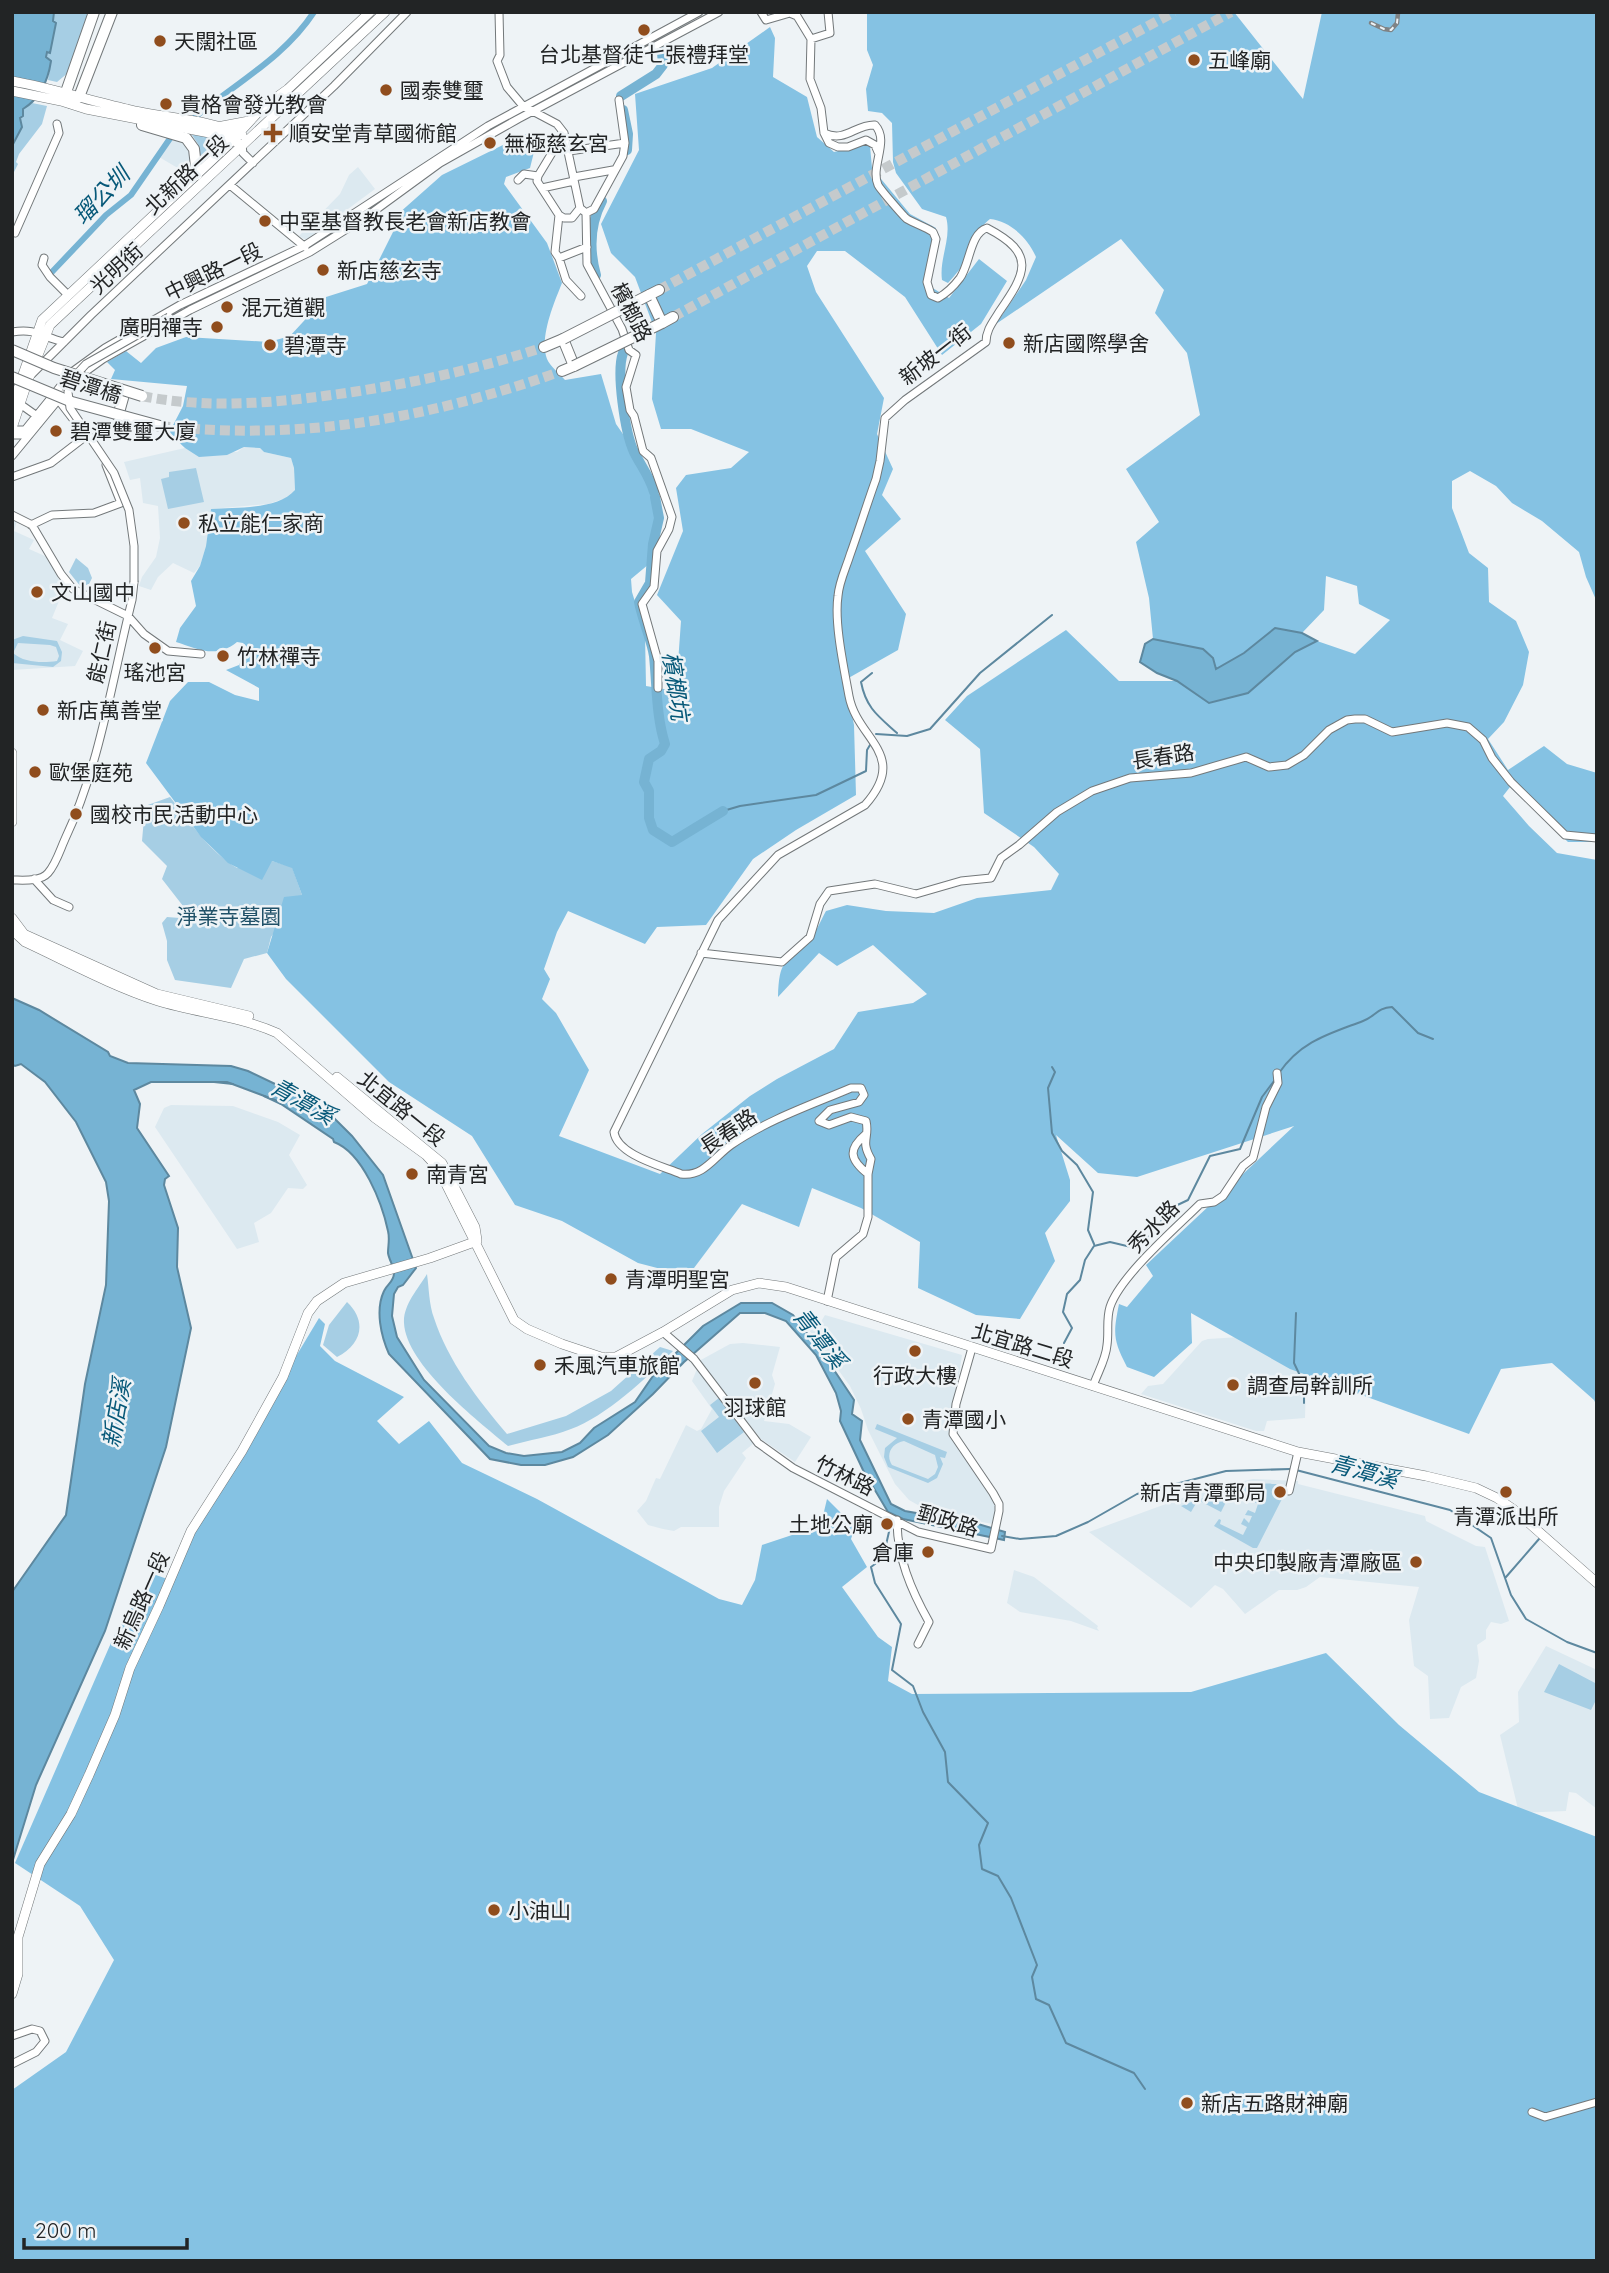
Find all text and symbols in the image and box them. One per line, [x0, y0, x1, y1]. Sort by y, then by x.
marker: 台北基督徒七張禮拜堂 [636, 22, 652, 38]
place label: 天闊社區 [174, 28, 258, 54]
marker: 天闊社區 [152, 33, 168, 49]
place label: 台北基督徒七張禮拜堂 [539, 41, 749, 67]
place label: 五峰廟 [1208, 47, 1271, 73]
marker: 五峰廟 [1186, 52, 1202, 68]
place label: 國泰雙璽 [400, 77, 484, 103]
marker: 國泰雙璽 [378, 82, 394, 98]
place label: 貴格會發光教會 [180, 91, 327, 117]
marker: 貴格會發光教會 [158, 96, 174, 112]
place label: 順安堂青草國術館 [289, 120, 457, 146]
marker: 順安堂青草國術館 [263, 123, 283, 143]
street label: 北新路一段 [139, 129, 233, 219]
place label: 無極慈玄宮 [504, 130, 609, 156]
marker: 無極慈玄宮 [482, 135, 498, 151]
water label: 瑠公圳 [67, 158, 137, 230]
place label: 中堊基督教長老會新店教會 [279, 208, 531, 234]
marker: 中堊基督教長老會新店教會 [257, 213, 273, 229]
street label: 中興路一段 [160, 236, 266, 306]
street label: 光明街 [84, 237, 148, 299]
place label: 新店慈玄寺 [337, 257, 442, 283]
marker: 新店慈玄寺 [315, 262, 331, 278]
street label: 檳榔路 [606, 278, 658, 346]
place label: 混元道觀 [241, 294, 325, 320]
marker: 混元道觀 [219, 299, 235, 315]
place label: 廣明禪寺 [119, 314, 203, 340]
street label: 新坡一街 [894, 318, 976, 390]
marker: 廣明禪寺 [209, 319, 225, 335]
place label: 新店國際學舍 [1023, 330, 1149, 356]
place label: 碧潭寺 [284, 332, 347, 358]
marker: 新店國際學舍 [1001, 335, 1017, 351]
marker: 碧潭寺 [262, 337, 278, 353]
street label: 碧潭橋 [57, 364, 125, 408]
place label: 碧潭雙璽大廈 [70, 418, 196, 444]
marker: 碧潭雙璽大廈 [48, 423, 64, 439]
place label: 私立能仁家商 [198, 510, 324, 536]
marker: 私立能仁家商 [176, 515, 192, 531]
place label: 文山國中 [51, 579, 135, 605]
marker: 文山國中 [29, 584, 45, 600]
street label: 能仁街 [81, 618, 121, 686]
marker: 瑤池宮 [147, 640, 163, 656]
place label: 竹林禪寺 [237, 643, 321, 669]
marker: 竹林禪寺 [215, 648, 231, 664]
water label: 檳榔坑 [657, 650, 696, 725]
place label: 瑤池宮 [124, 659, 187, 685]
place label: 新店萬善堂 [57, 697, 162, 723]
marker: 新店萬善堂 [35, 702, 51, 718]
street label: 長春路 [1130, 738, 1196, 774]
place label: 歐堡庭苑 [49, 759, 133, 785]
marker: 歐堡庭苑 [27, 764, 43, 780]
place label: 國校市民活動中心 [90, 801, 258, 827]
marker: 國校市民活動中心 [68, 806, 84, 822]
park label: 淨業寺墓園 [177, 903, 282, 929]
street label: 北宜路一段 [353, 1065, 451, 1151]
water label: 青潭溪 [266, 1072, 343, 1132]
street label: 長春路 [695, 1103, 761, 1159]
place label: 南青宮 [426, 1161, 489, 1187]
marker: 南青宮 [404, 1166, 420, 1182]
street label: 秀水路 [1122, 1194, 1184, 1258]
place label: 青潭明聖宮 [625, 1266, 730, 1292]
marker: 青潭明聖宮 [603, 1271, 619, 1287]
water label: 青潭溪 [787, 1302, 855, 1376]
street label: 北宜路二段 [969, 1317, 1077, 1373]
marker: 行政大樓 [907, 1343, 923, 1359]
place label: 禾風汽車旅館 [554, 1352, 680, 1378]
marker: 禾風汽車旅館 [532, 1357, 548, 1373]
place label: 行政大樓 [873, 1362, 957, 1388]
place label: 調查局幹訓所 [1247, 1372, 1373, 1398]
water label: 新店溪 [96, 1374, 137, 1449]
marker: 羽球館 [747, 1375, 763, 1391]
marker: 調查局幹訓所 [1225, 1377, 1241, 1393]
place label: 羽球館 [724, 1394, 787, 1420]
place label: 青潭國小 [922, 1406, 1006, 1432]
marker: 青潭國小 [900, 1411, 916, 1427]
water label: 青潭溪 [1327, 1448, 1404, 1495]
street label: 竹林路 [811, 1450, 879, 1500]
place label: 新店青潭郵局 [1140, 1479, 1266, 1505]
marker: 新店青潭郵局 [1272, 1484, 1288, 1500]
marker: 青潭派出所 [1498, 1484, 1514, 1500]
street label: 郵政路 [914, 1498, 982, 1542]
place label: 青潭派出所 [1454, 1503, 1559, 1529]
place label: 土地公廟 [789, 1511, 873, 1537]
marker: 土地公廟 [879, 1516, 895, 1532]
place label: 倉庫 [872, 1539, 914, 1565]
marker: 倉庫 [920, 1544, 936, 1560]
street label: 新烏路一段 [108, 1547, 174, 1653]
place label: 中央印製廠青潭廠區 [1213, 1549, 1402, 1575]
marker: 中央印製廠青潭廠區 [1408, 1554, 1424, 1570]
place label: 小油山 [508, 1897, 571, 1923]
marker: 小油山 [486, 1902, 502, 1918]
place label: 新店五路財神廟 [1201, 2090, 1348, 2116]
marker: 新店五路財神廟 [1179, 2095, 1195, 2111]
scale bar [24, 2206, 187, 2250]
text: 200 m [35, 2217, 97, 2243]

